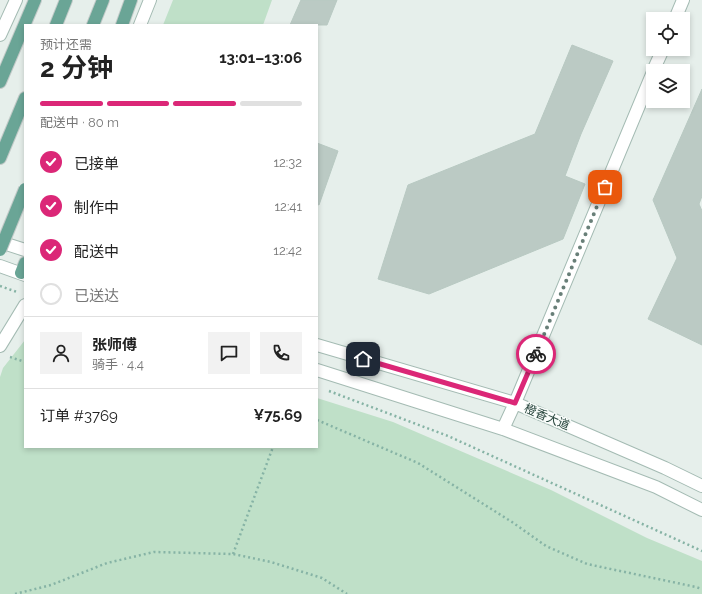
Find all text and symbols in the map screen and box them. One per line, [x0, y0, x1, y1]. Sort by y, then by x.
map controls [646, 12, 690, 108]
button: locate [646, 12, 690, 56]
text: 预计还需 [40, 37, 92, 52]
text: 13:01–13:06 [219, 49, 302, 67]
text: 2 分钟 [40, 53, 113, 83]
button: layers [646, 64, 690, 108]
text: 配送中 · 80 m [40, 115, 119, 130]
icon: check [40, 151, 62, 173]
text: 已接单 [74, 155, 119, 173]
text: 12:32 [274, 155, 302, 170]
pin [588, 170, 622, 204]
icon: bag [594, 176, 616, 198]
icon: check [40, 195, 62, 217]
text: 制作中 [74, 199, 119, 217]
text: 12:41 [275, 199, 302, 214]
icon: check [40, 239, 62, 261]
text: 配送中 [74, 243, 119, 261]
text: 12:42 [273, 243, 302, 258]
text: 已送达 [74, 287, 119, 305]
button: person [40, 332, 82, 374]
button: chat [208, 332, 250, 374]
button: phone [260, 332, 302, 374]
courier [516, 334, 556, 374]
text: 张师傅 [92, 336, 137, 354]
pin [346, 342, 380, 376]
icon: bike [525, 343, 547, 365]
icon: home [352, 348, 374, 370]
text: 骑手 · 4.4 [92, 357, 144, 372]
street label: 橙香大道 [522, 401, 572, 433]
text: ¥75.69 [253, 406, 302, 424]
text: 订单 #3769 [40, 407, 118, 425]

